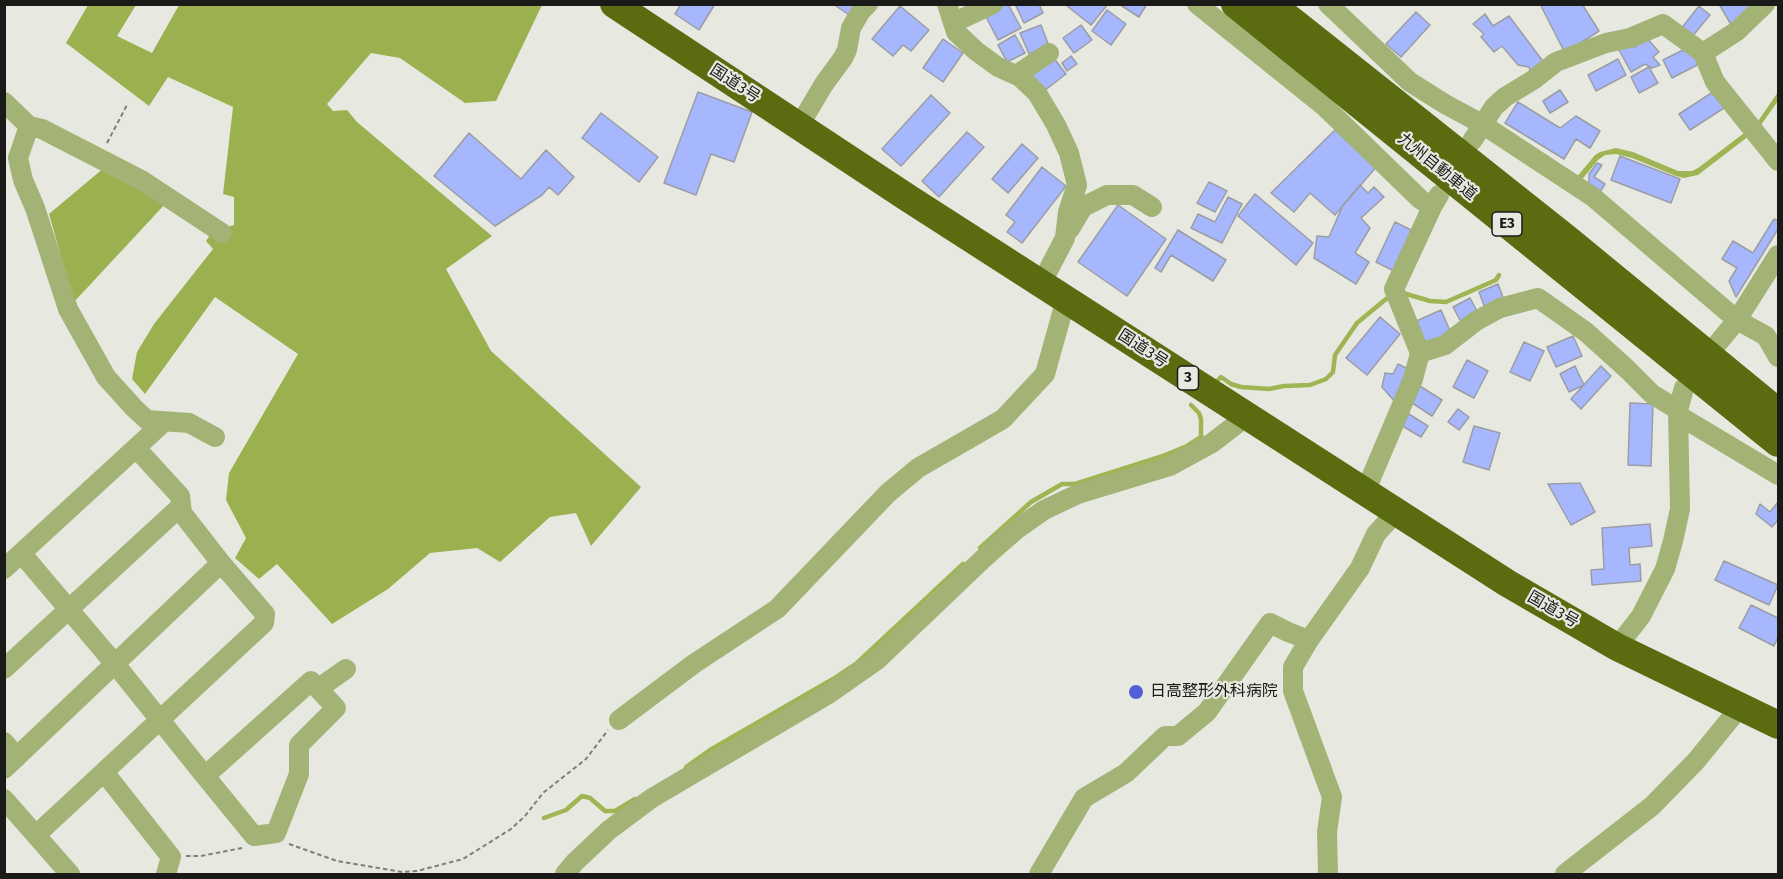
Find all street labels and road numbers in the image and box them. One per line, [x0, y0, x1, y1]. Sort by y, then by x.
street label: 国道3号 [706, 61, 764, 107]
street label: 九州自動車道 [1394, 129, 1480, 205]
road number: E3 [1492, 212, 1522, 236]
street label: 国道3号 [1114, 326, 1172, 372]
road number: 3 [1178, 366, 1198, 390]
street label: 国道3号 [1524, 588, 1582, 632]

